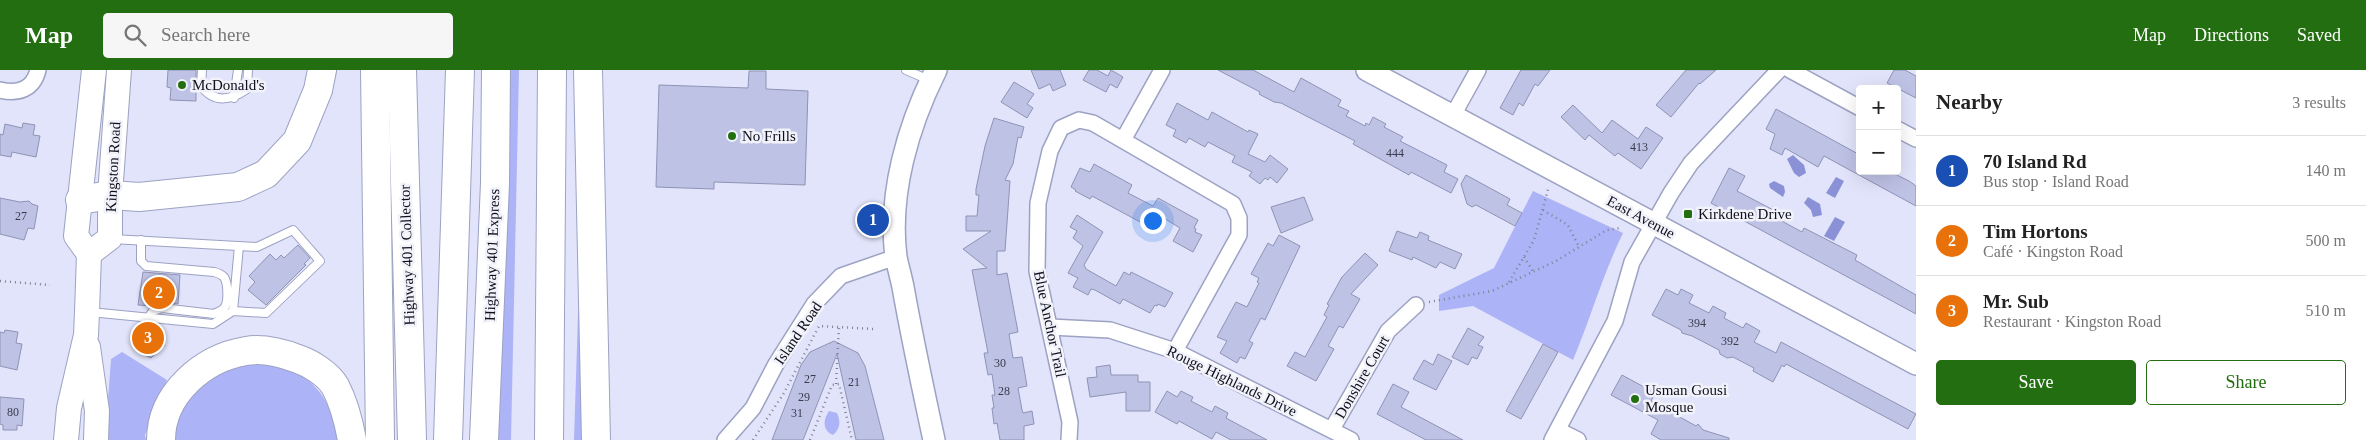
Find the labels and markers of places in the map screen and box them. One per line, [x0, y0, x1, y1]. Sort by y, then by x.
place label: McDonald's [192, 77, 265, 93]
marker: McDonald's [176, 79, 188, 91]
place label: No Frills [742, 128, 796, 144]
marker: No Frills [726, 130, 738, 142]
pin: 1 [857, 201, 889, 239]
place label: Kirkdene Drive [1698, 206, 1792, 222]
marker: Kirkdene Drive [1682, 208, 1694, 220]
pin: 2 [143, 274, 175, 312]
pin: 3 [132, 319, 164, 357]
place label: Usman Gousi Mosque [1645, 382, 1727, 415]
marker: Usman Gousi Mosque [1629, 393, 1641, 405]

